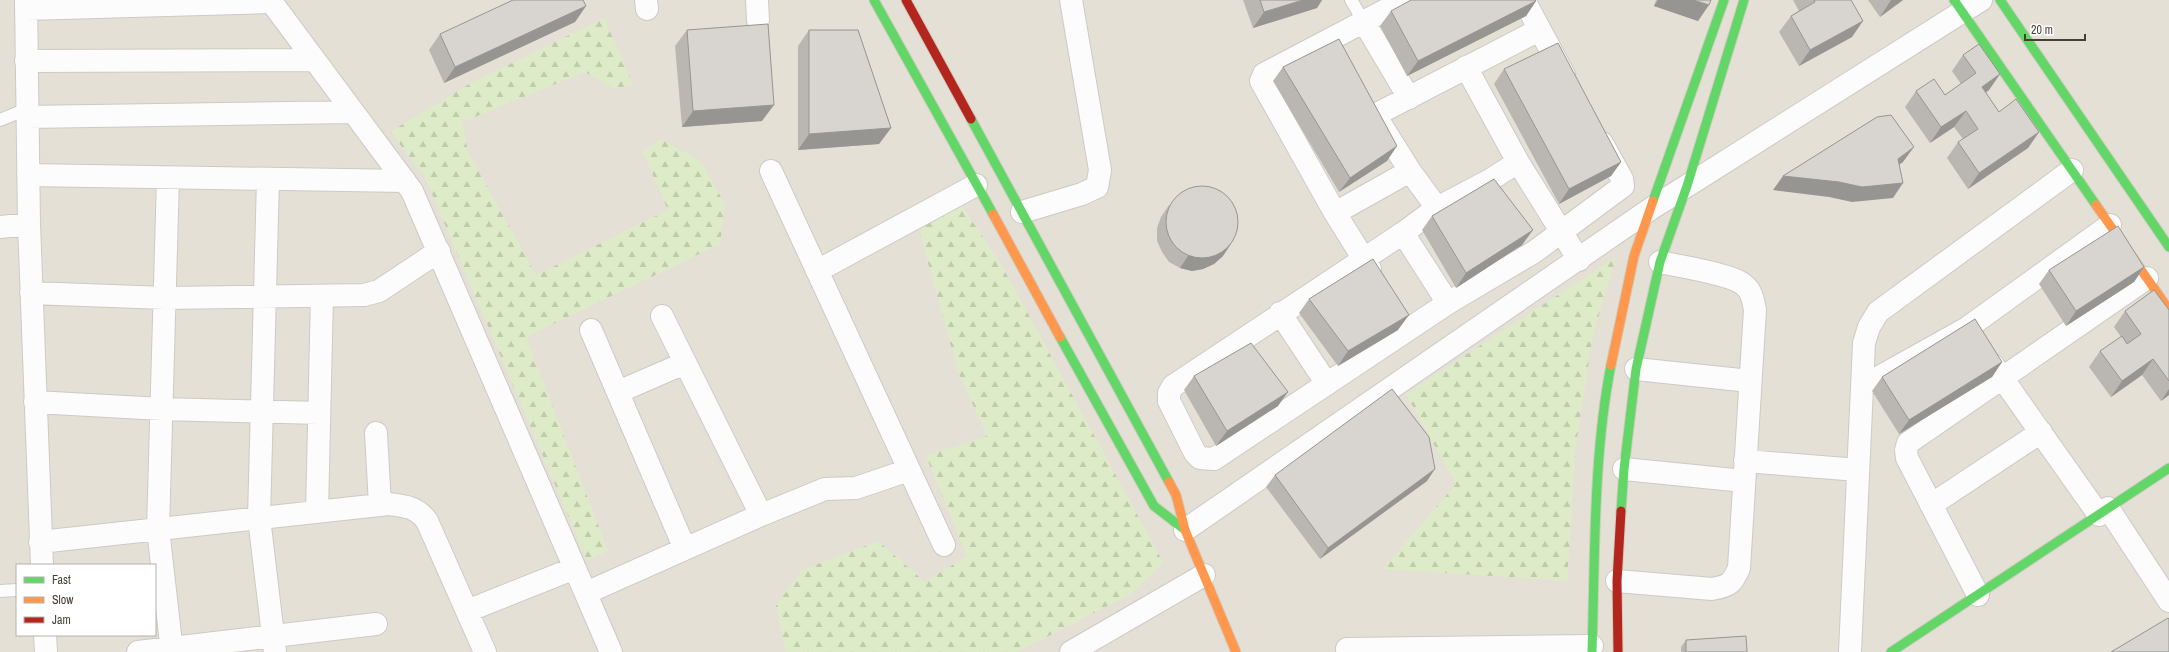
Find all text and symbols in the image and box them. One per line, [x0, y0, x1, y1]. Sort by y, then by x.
scale bar [2025, 16, 2085, 42]
text: 20 m [2031, 22, 2053, 38]
legend [16, 564, 156, 636]
text: Fast [52, 572, 71, 588]
text: Slow [52, 592, 74, 608]
text: Jam [52, 612, 71, 628]

